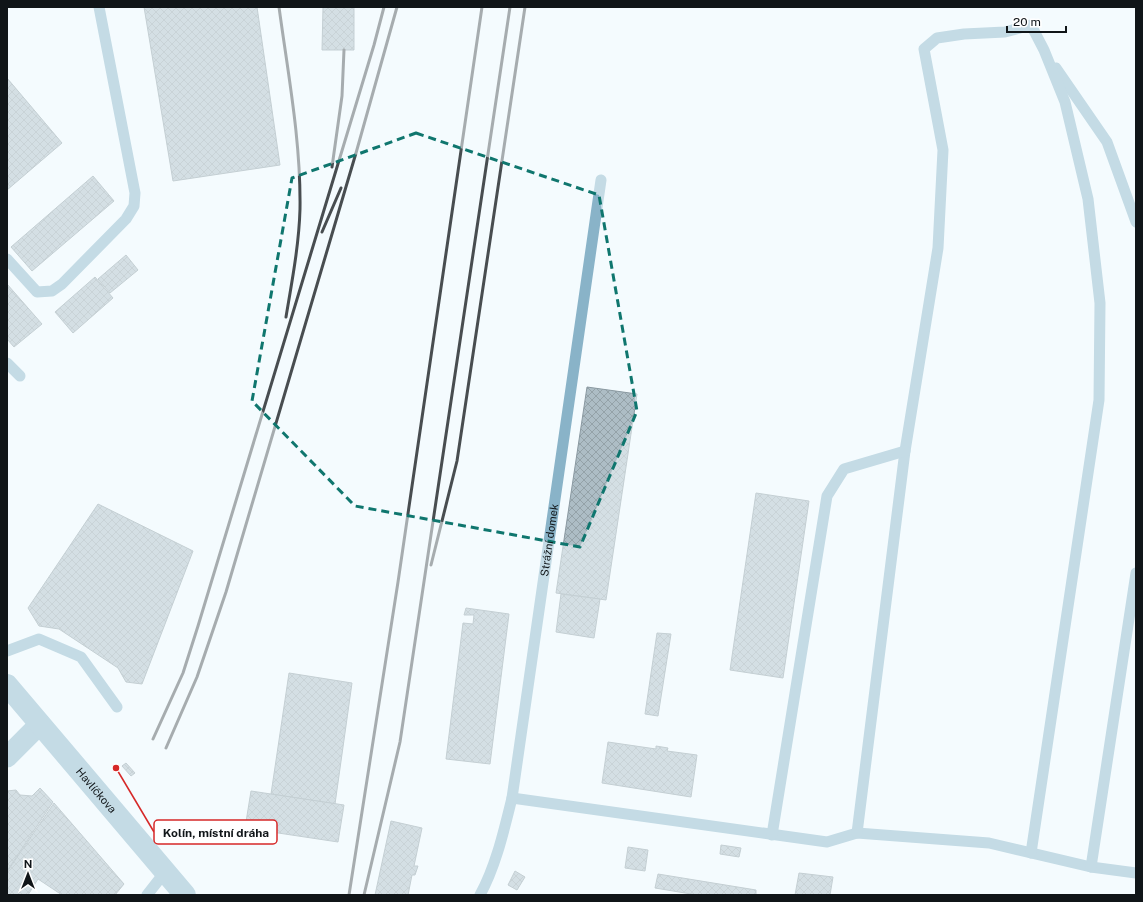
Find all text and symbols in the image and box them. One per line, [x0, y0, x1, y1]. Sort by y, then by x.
scale bar [1007, 8, 1066, 34]
text: 20 m [1013, 15, 1041, 29]
street label: Strážní domek [538, 503, 560, 577]
street label: Havlíčkova [74, 765, 119, 815]
callout: Kolín, místní dráha [154, 820, 277, 844]
text: Kolín, místní dráha [163, 826, 269, 840]
north arrow [8, 854, 48, 894]
text: N [24, 858, 32, 870]

